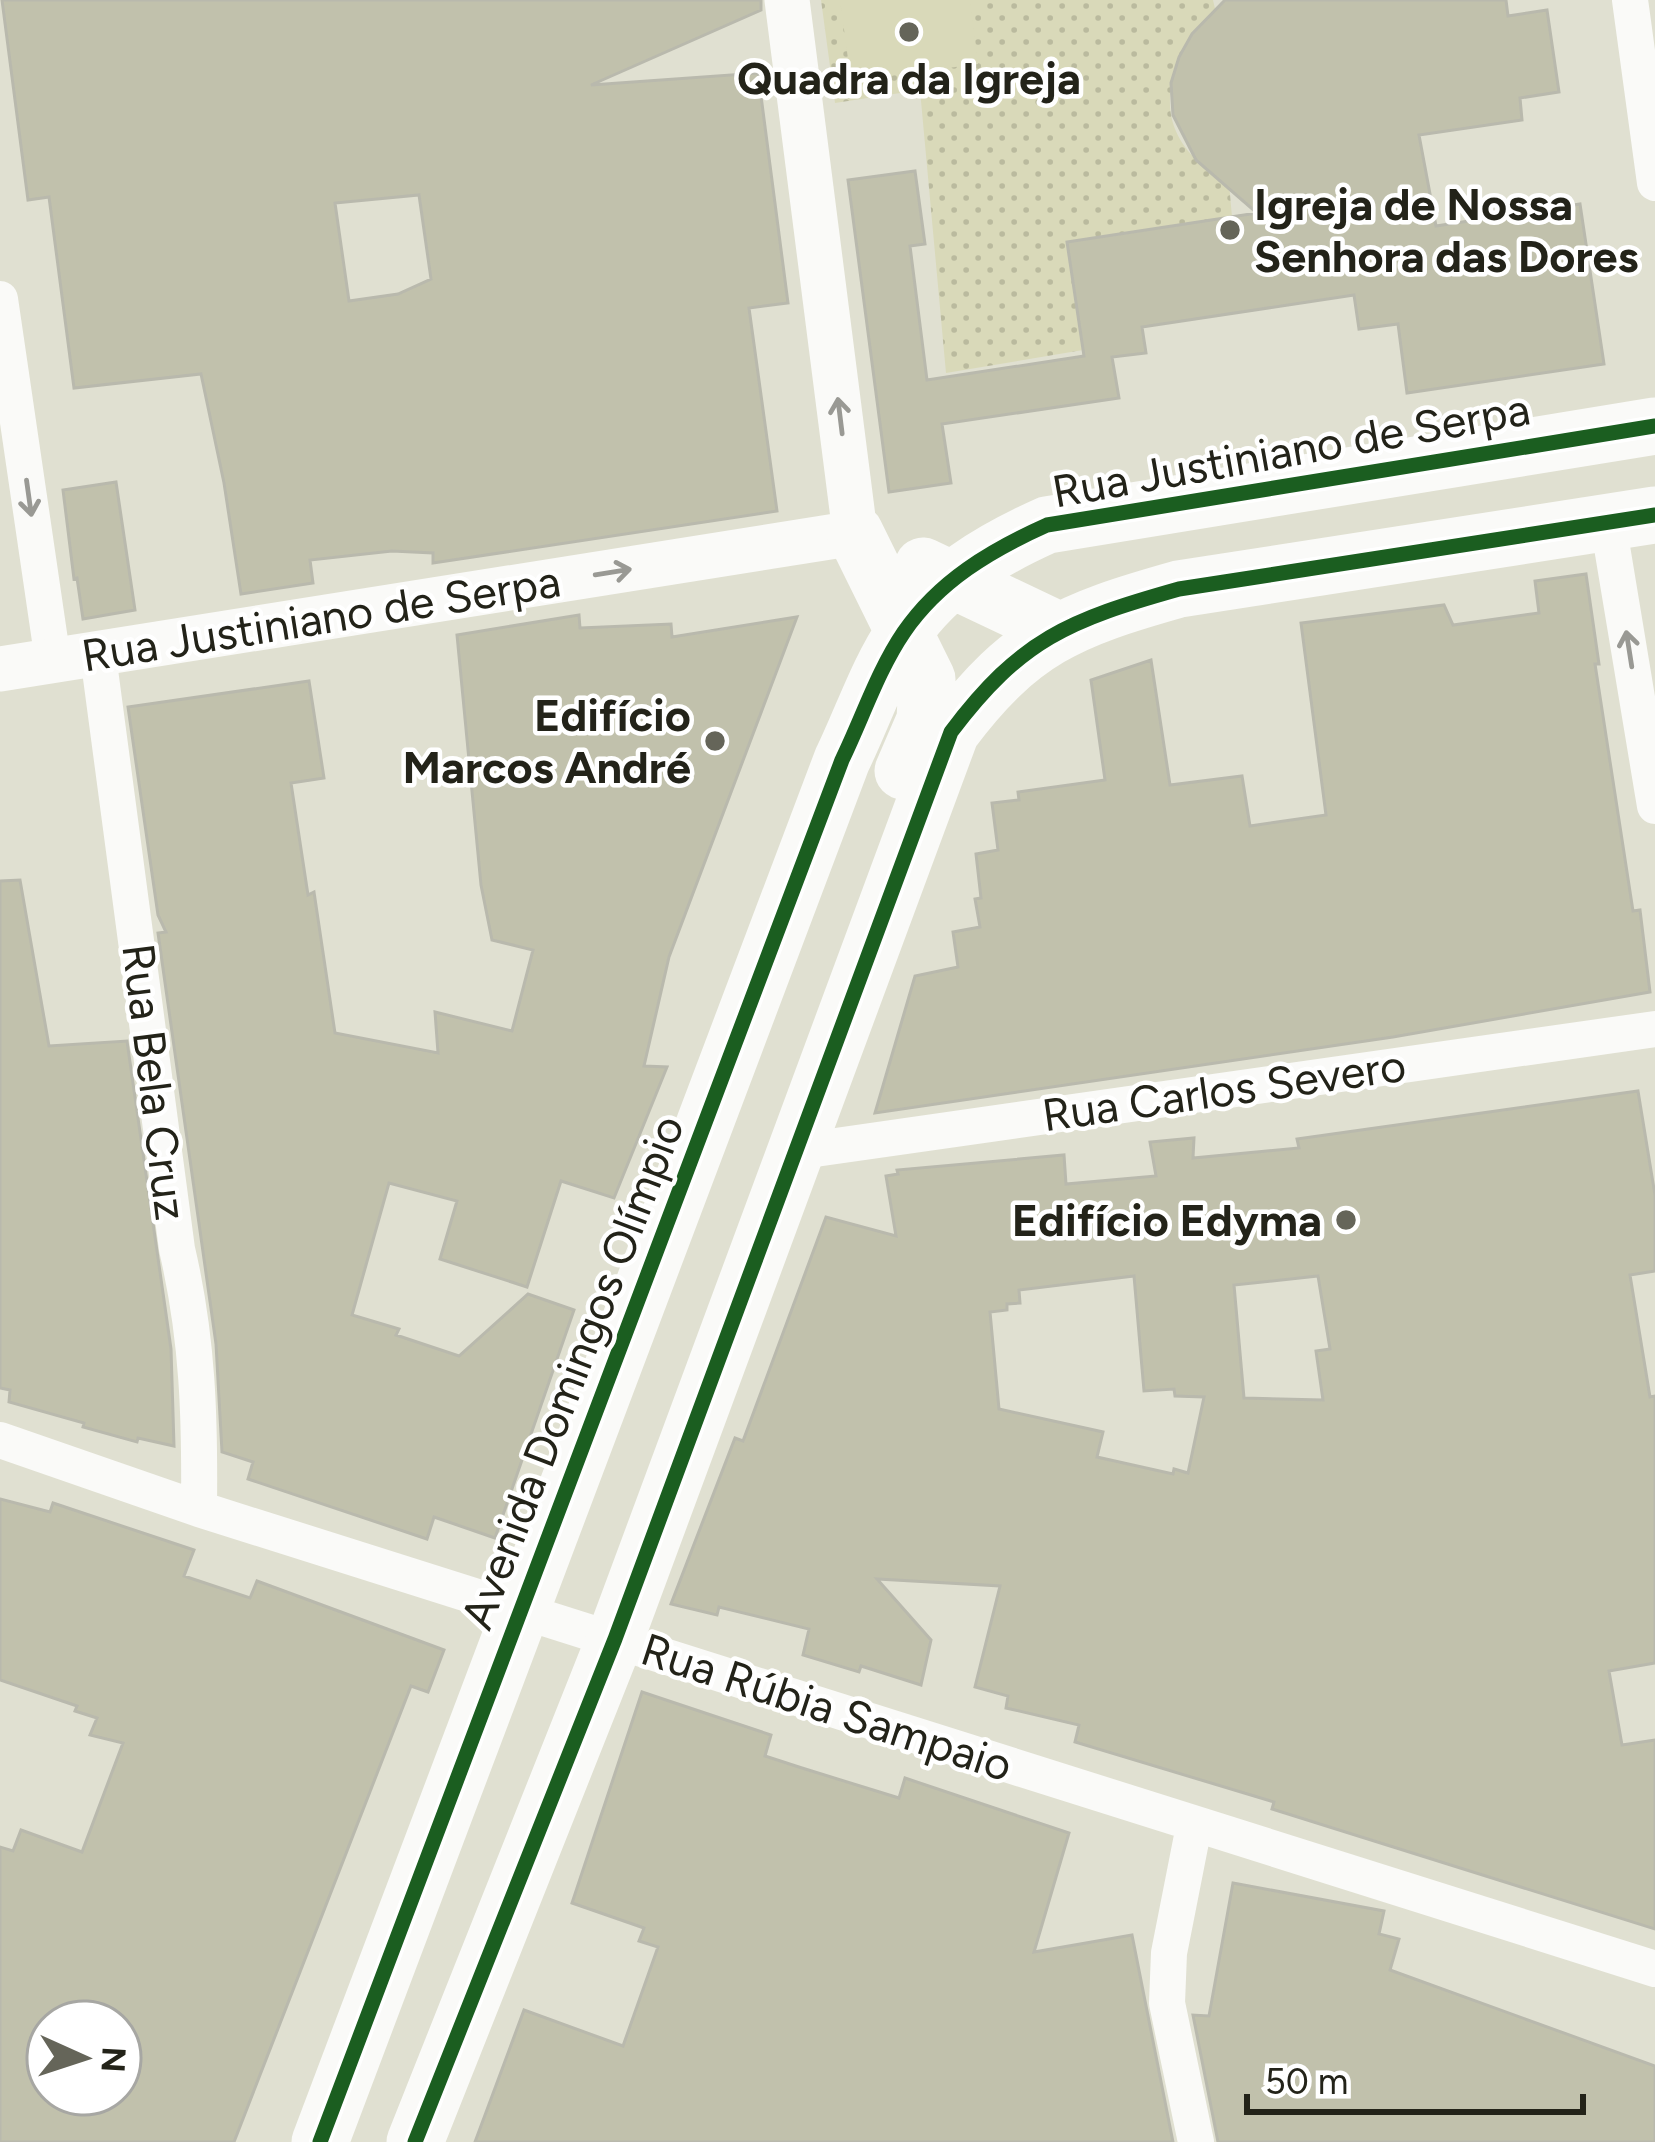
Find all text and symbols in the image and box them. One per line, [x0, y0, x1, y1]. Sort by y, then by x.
marker: Quadra da Igreja [896, 19, 922, 45]
place label: Quadra da Igreja [737, 51, 1081, 105]
place label: Igreja de Nossa Senhora das Dores [1254, 177, 1638, 283]
marker: Igreja de Nossa Senhora das Dores [1217, 217, 1243, 243]
street label: Rua Justiniano de Serpa [1048, 381, 1534, 519]
one-way arrow [828, 398, 850, 437]
one-way arrow [18, 477, 41, 516]
street label: Rua Justiniano de Serpa [78, 553, 564, 683]
one-way arrow [593, 559, 632, 582]
one-way arrow [1617, 631, 1640, 670]
place label: Edifício Marcos André [402, 688, 691, 794]
marker: Edifício Marcos André [702, 728, 728, 754]
street label: Rua Bela Cruz [111, 941, 199, 1223]
street label: Rua Carlos Severo [1039, 1038, 1409, 1142]
street label: Avenida Domingos Olímpio [449, 1108, 695, 1636]
place label: Edifício Edyma [1012, 1193, 1322, 1247]
marker: Edifício Edyma [1333, 1207, 1359, 1233]
street label: Rua Rúbia Sampaio [635, 1622, 1019, 1792]
north arrow [24, 1998, 144, 2118]
scale bar [1247, 2040, 1583, 2114]
text: N [93, 2046, 134, 2073]
text: 50 m [1265, 2060, 1348, 2103]

